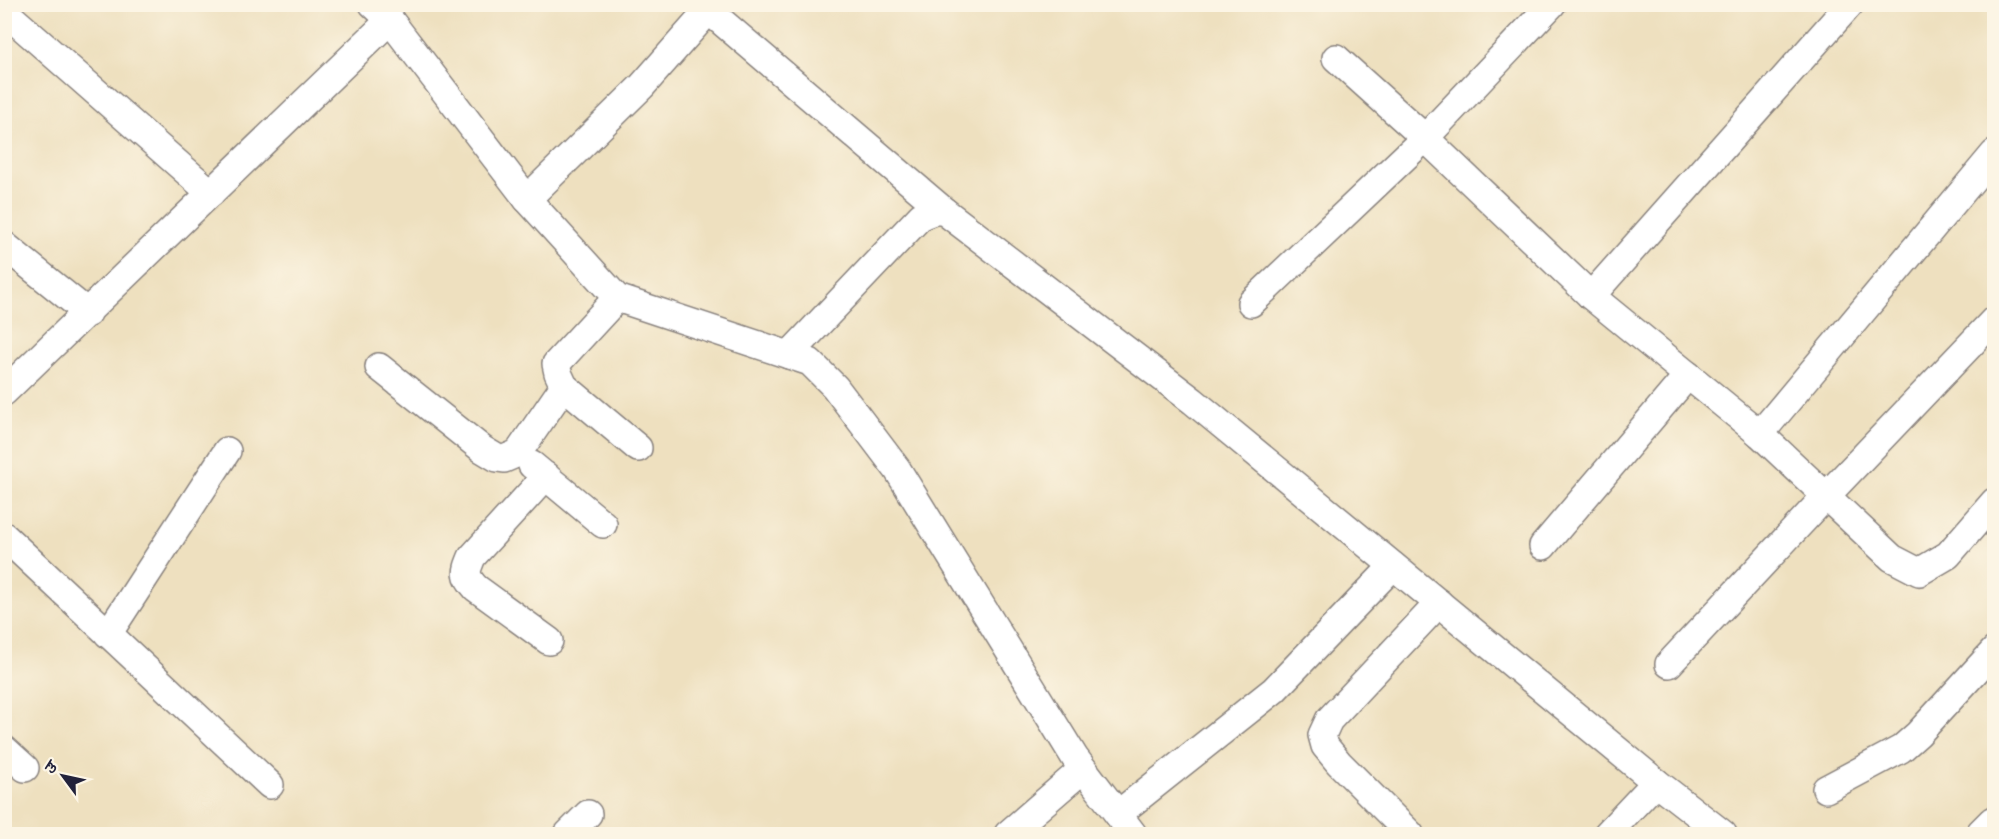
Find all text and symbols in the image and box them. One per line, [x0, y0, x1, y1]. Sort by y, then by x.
north arrow [33, 746, 93, 806]
text: उ [38, 755, 67, 780]

